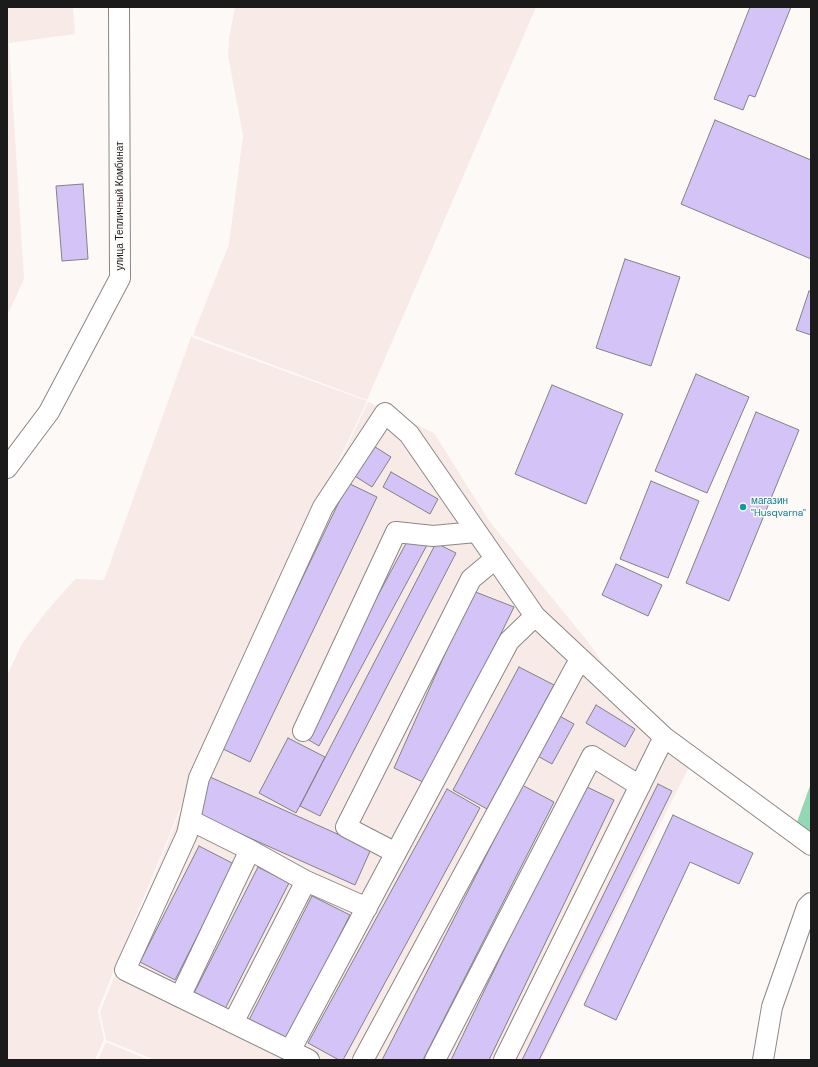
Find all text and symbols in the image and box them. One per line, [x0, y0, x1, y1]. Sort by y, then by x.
street label: улица Тепличный Комбинат [114, 141, 126, 271]
place label: магазин "Husqvarna" [751, 495, 806, 518]
marker: магазин "Husqvarna" [738, 502, 748, 512]

